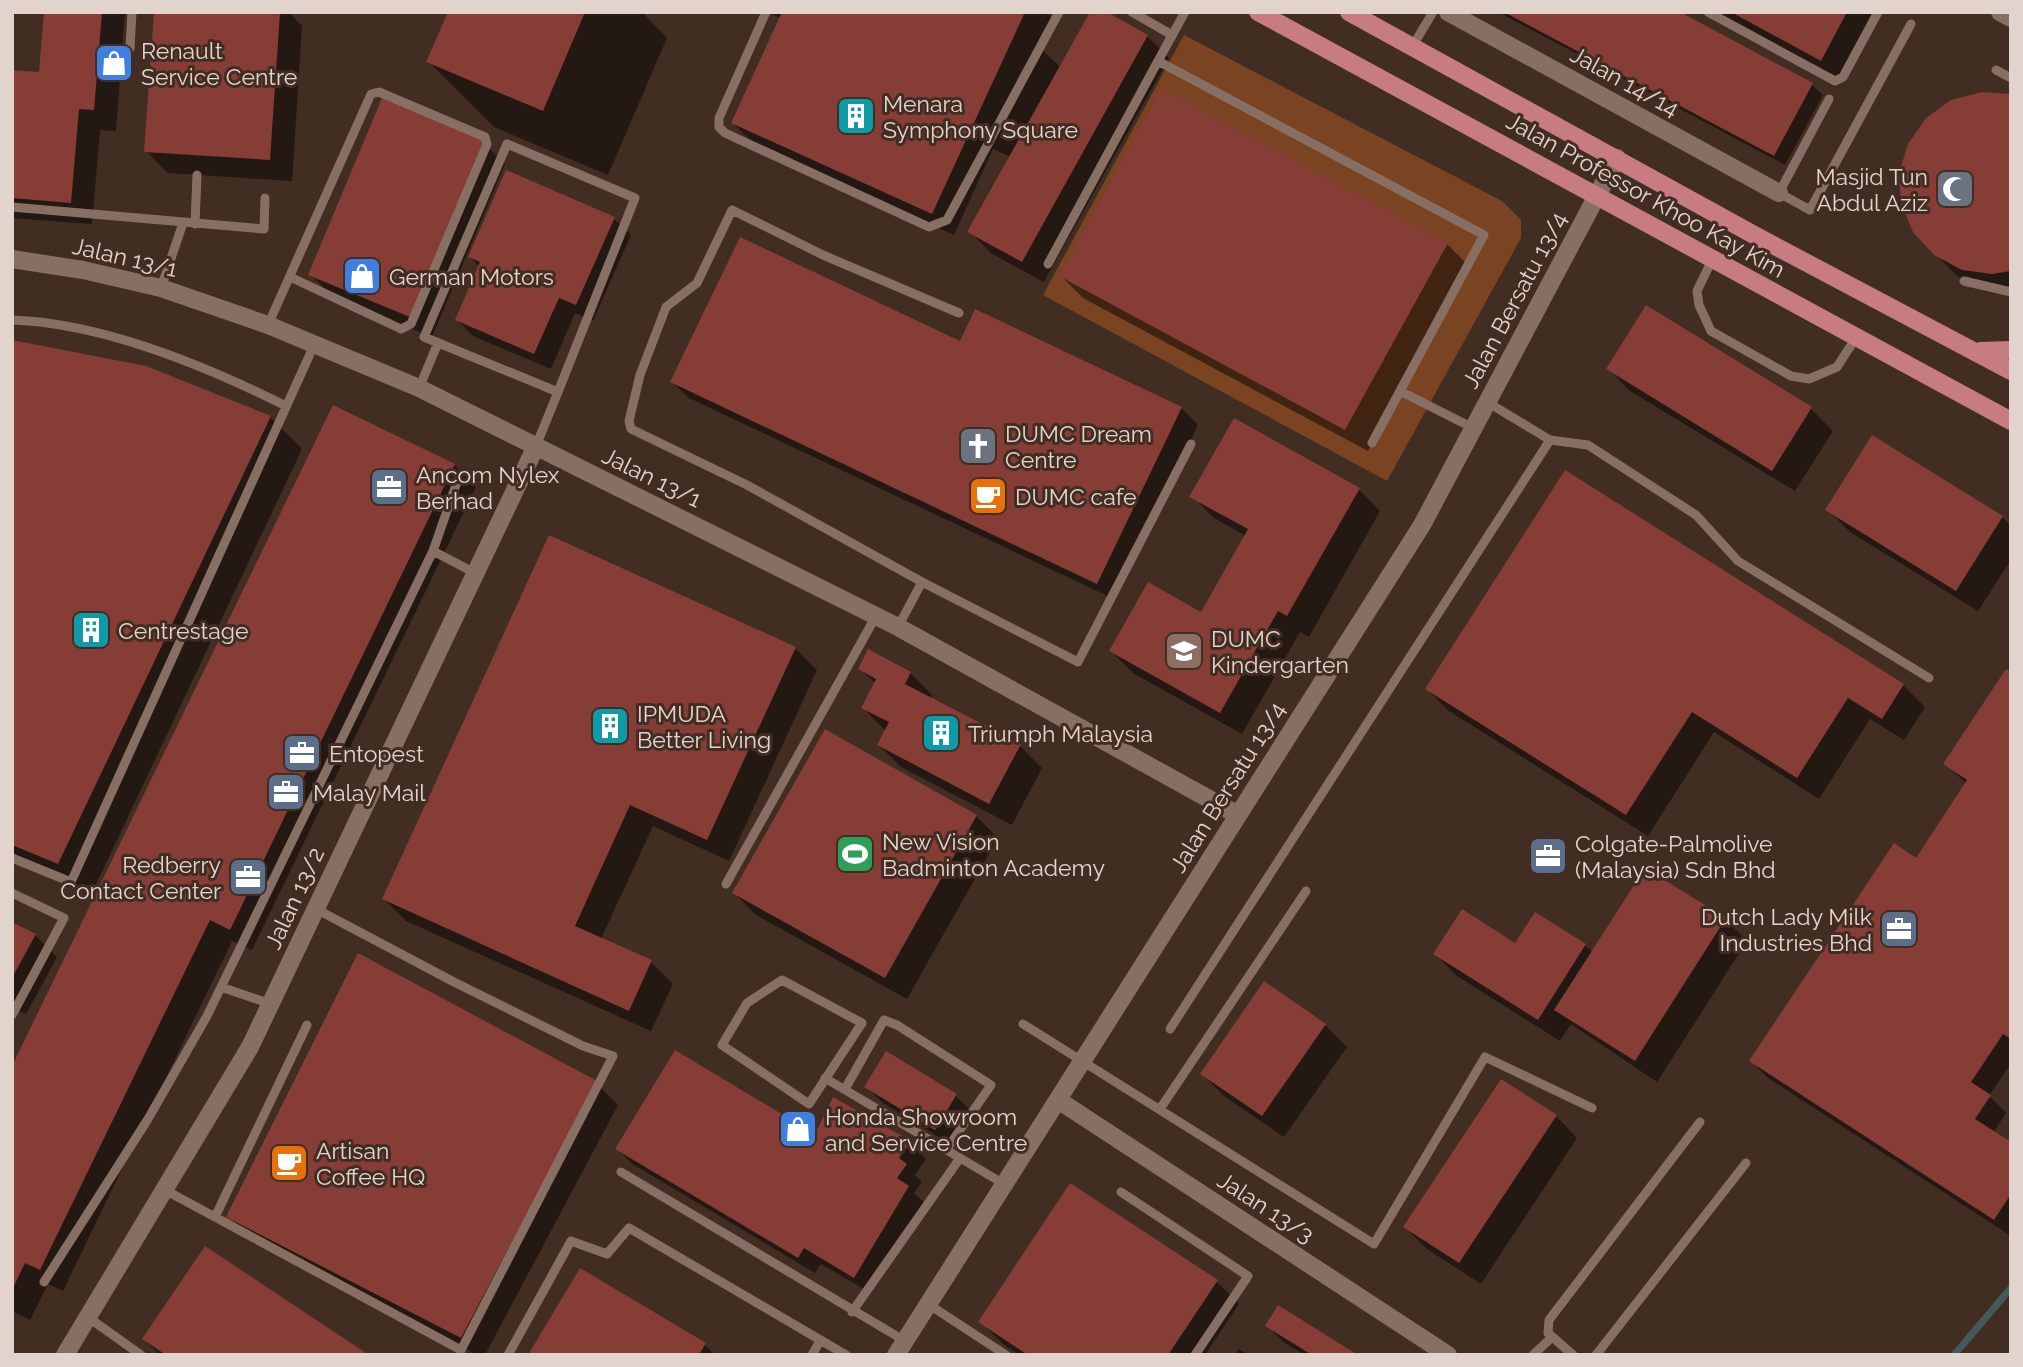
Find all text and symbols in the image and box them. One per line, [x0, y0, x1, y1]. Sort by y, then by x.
place label: Renault Service Centre [141, 37, 297, 90]
street label: Jalan 14/14 [1566, 40, 1684, 122]
shop icon: Renault Service Centre [93, 42, 135, 84]
place label: Menara Symphony Square [883, 90, 1078, 143]
building icon: Menara Symphony Square [835, 95, 877, 137]
street label: Jalan Professor Khoo Kay Kim [1502, 107, 1790, 283]
place label: Masjid Tun Abdul Aziz [1815, 163, 1928, 216]
mosque icon: Masjid Tun Abdul Aziz [1934, 168, 1976, 210]
street label: Jalan Bersatu 13/4 [1456, 207, 1572, 393]
street label: Jalan 13/1 [70, 232, 180, 282]
shop icon: German Motors [341, 255, 383, 297]
place label: German Motors [389, 263, 554, 290]
place label: DUMC Dream Centre [1005, 420, 1152, 473]
church icon: DUMC Dream Centre [957, 425, 999, 467]
street label: Jalan 13/1 [598, 441, 706, 513]
place label: Ancom Nylex Berhad [416, 461, 560, 514]
office icon: Ancom Nylex Berhad [368, 466, 410, 508]
cafe icon: DUMC cafe [967, 475, 1009, 517]
place label: DUMC cafe [1015, 483, 1136, 510]
building icon: Centrestage [70, 609, 112, 651]
place label: Centrestage [118, 617, 249, 644]
place label: DUMC Kindergarten [1211, 625, 1349, 678]
school or university icon: DUMC Kindergarten [1163, 630, 1205, 672]
street label: Jalan Bersatu 13/4 [1164, 697, 1290, 877]
place label: IPMUDA Better Living [637, 700, 771, 753]
building icon: IPMUDA Better Living [589, 705, 631, 747]
building icon: Triumph Malaysia [920, 712, 962, 754]
place label: Triumph Malaysia [968, 720, 1153, 747]
office icon: Entopest [281, 732, 323, 774]
place label: Entopest [329, 740, 424, 767]
office icon: Malay Mail [265, 771, 307, 813]
place label: Malay Mail [313, 779, 426, 806]
place label: New Vision Badminton Academy [882, 828, 1105, 881]
place label: Colgate-Palmolive (Malaysia) Sdn Bhd [1575, 830, 1776, 883]
sports icon: New Vision Badminton Academy [834, 833, 876, 875]
office icon: Colgate-Palmolive (Malaysia) Sdn Bhd [1527, 835, 1569, 877]
street label: Jalan 13/2 [259, 843, 329, 953]
place label: Redberry Contact Center [60, 851, 221, 904]
office icon: Redberry Contact Center [227, 856, 269, 898]
place label: Dutch Lady Milk Industries Bhd [1701, 903, 1872, 956]
office icon: Dutch Lady Milk Industries Bhd [1878, 908, 1920, 950]
place label: Honda Showroom and Service Centre [825, 1103, 1027, 1156]
shop icon: Honda Showroom and Service Centre [777, 1108, 819, 1150]
place label: Artisan Coffee HQ [316, 1137, 425, 1190]
cafe icon: Artisan Coffee HQ [268, 1142, 310, 1184]
street label: Jalan 13/3 [1213, 1166, 1319, 1248]

